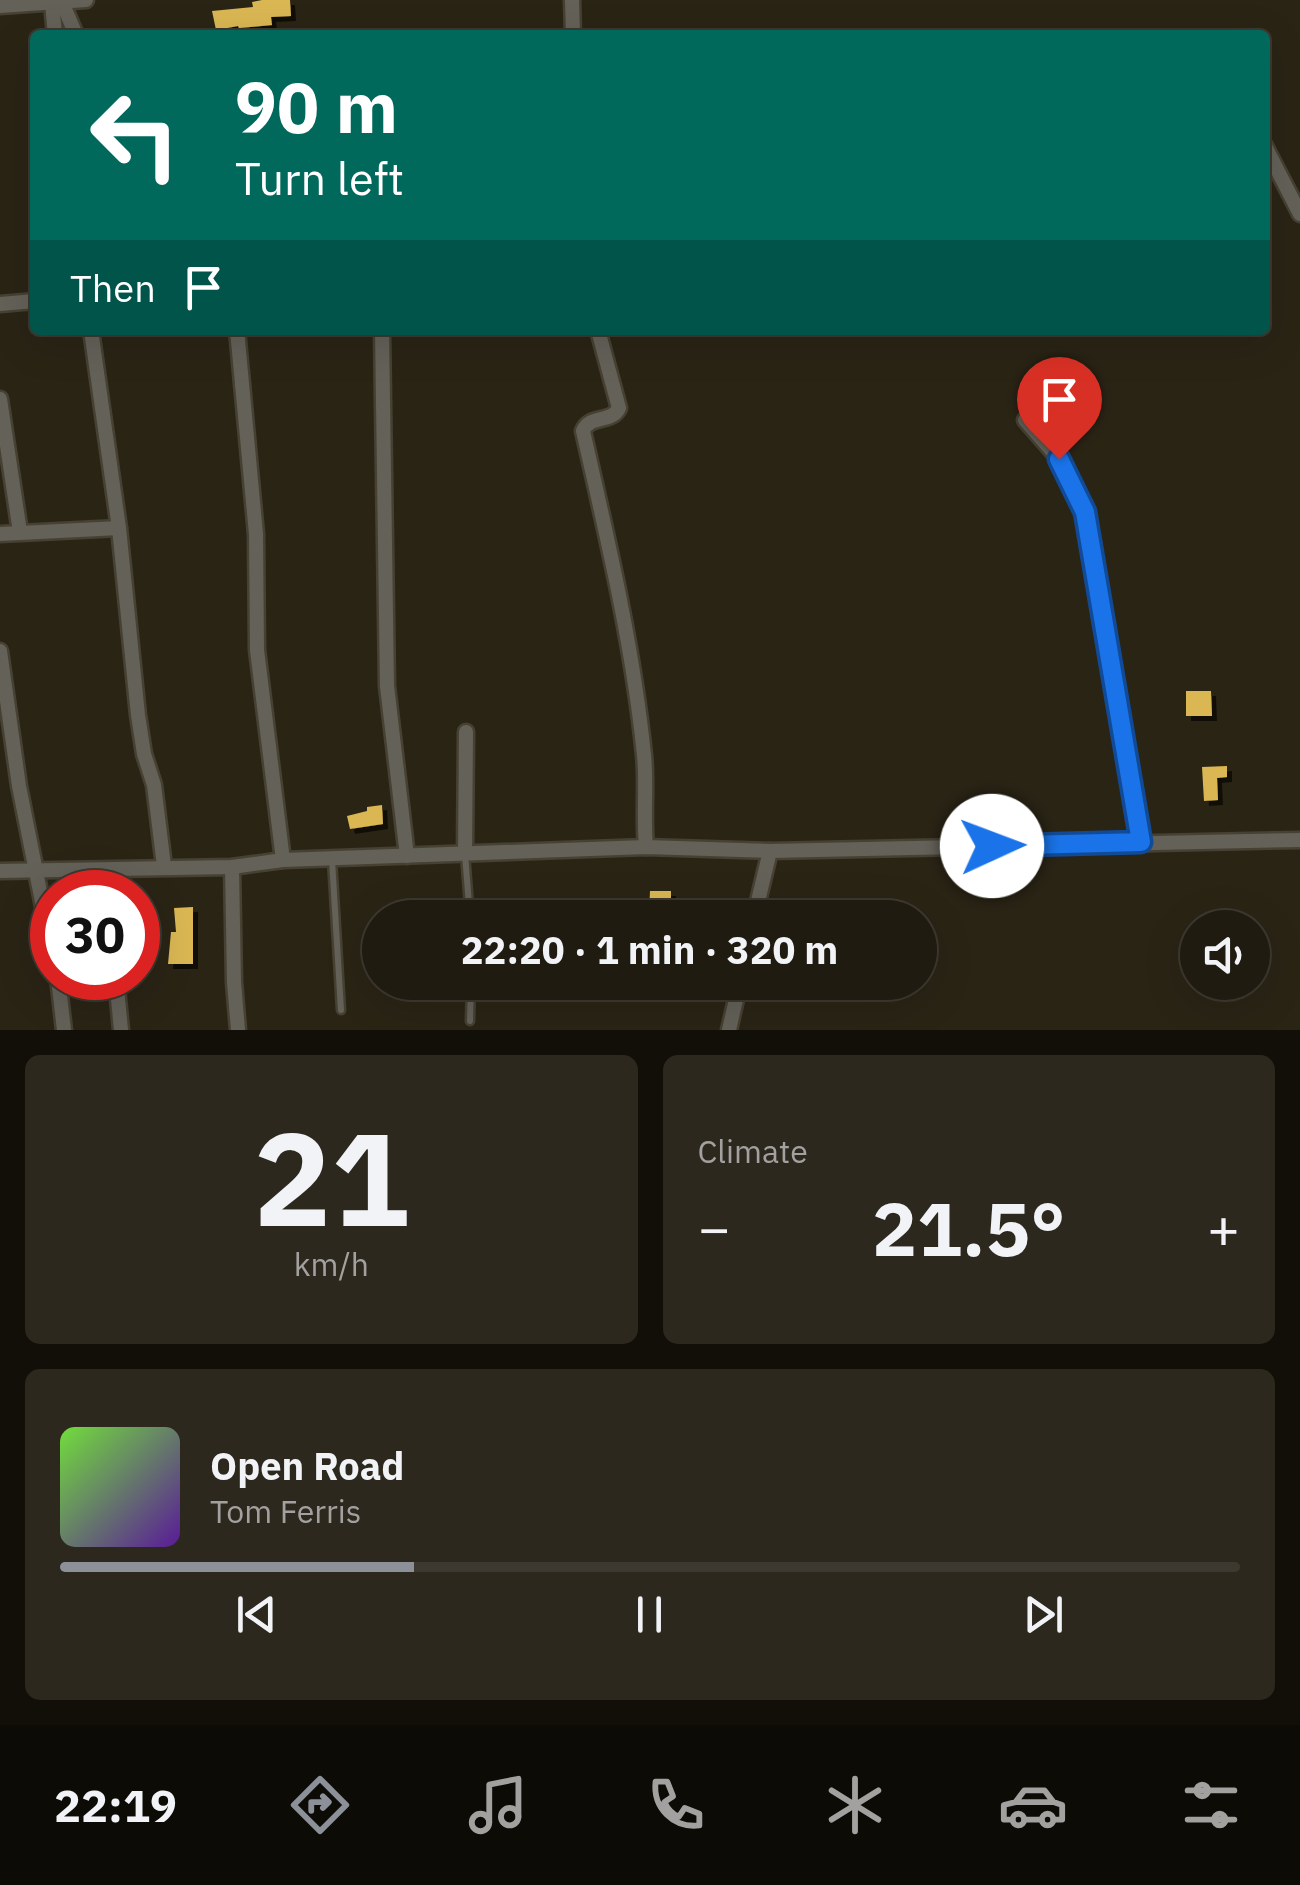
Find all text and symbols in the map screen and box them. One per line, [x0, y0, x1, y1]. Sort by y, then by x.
text: 90 m [235, 61, 398, 152]
icon: left [70, 70, 200, 200]
text: Turn left [235, 149, 404, 207]
icon: arrive [176, 260, 231, 315]
text: Then [70, 263, 156, 312]
pin [1017, 357, 1102, 460]
icon: arrive [1032, 372, 1087, 427]
position arrow [940, 794, 1044, 898]
speed limit sign: 30 [30, 870, 160, 1000]
map controls [1180, 910, 1270, 1000]
button: sound [1180, 910, 1270, 1000]
text: 22:20 · 1 min · 320 m [461, 925, 838, 974]
text: 21 [253, 1093, 409, 1262]
text: Climate [698, 1130, 808, 1172]
text: 21.5° [872, 1179, 1066, 1277]
text: − [698, 1192, 731, 1263]
text: + [1207, 1192, 1240, 1263]
text: km/h [294, 1243, 369, 1285]
text: Open Road [210, 1441, 404, 1490]
text: Tom Ferris [210, 1490, 361, 1532]
icon: previous [229, 1587, 284, 1642]
icon: pause [622, 1587, 677, 1642]
icon: next [1016, 1587, 1071, 1642]
icon: directions [285, 1770, 355, 1840]
icon: music [463, 1770, 533, 1840]
icon: phone [641, 1770, 711, 1840]
icon: climate [820, 1770, 890, 1840]
icon: car [998, 1770, 1068, 1840]
icon: filters [1176, 1770, 1246, 1840]
text: 22:19 [54, 1776, 177, 1834]

